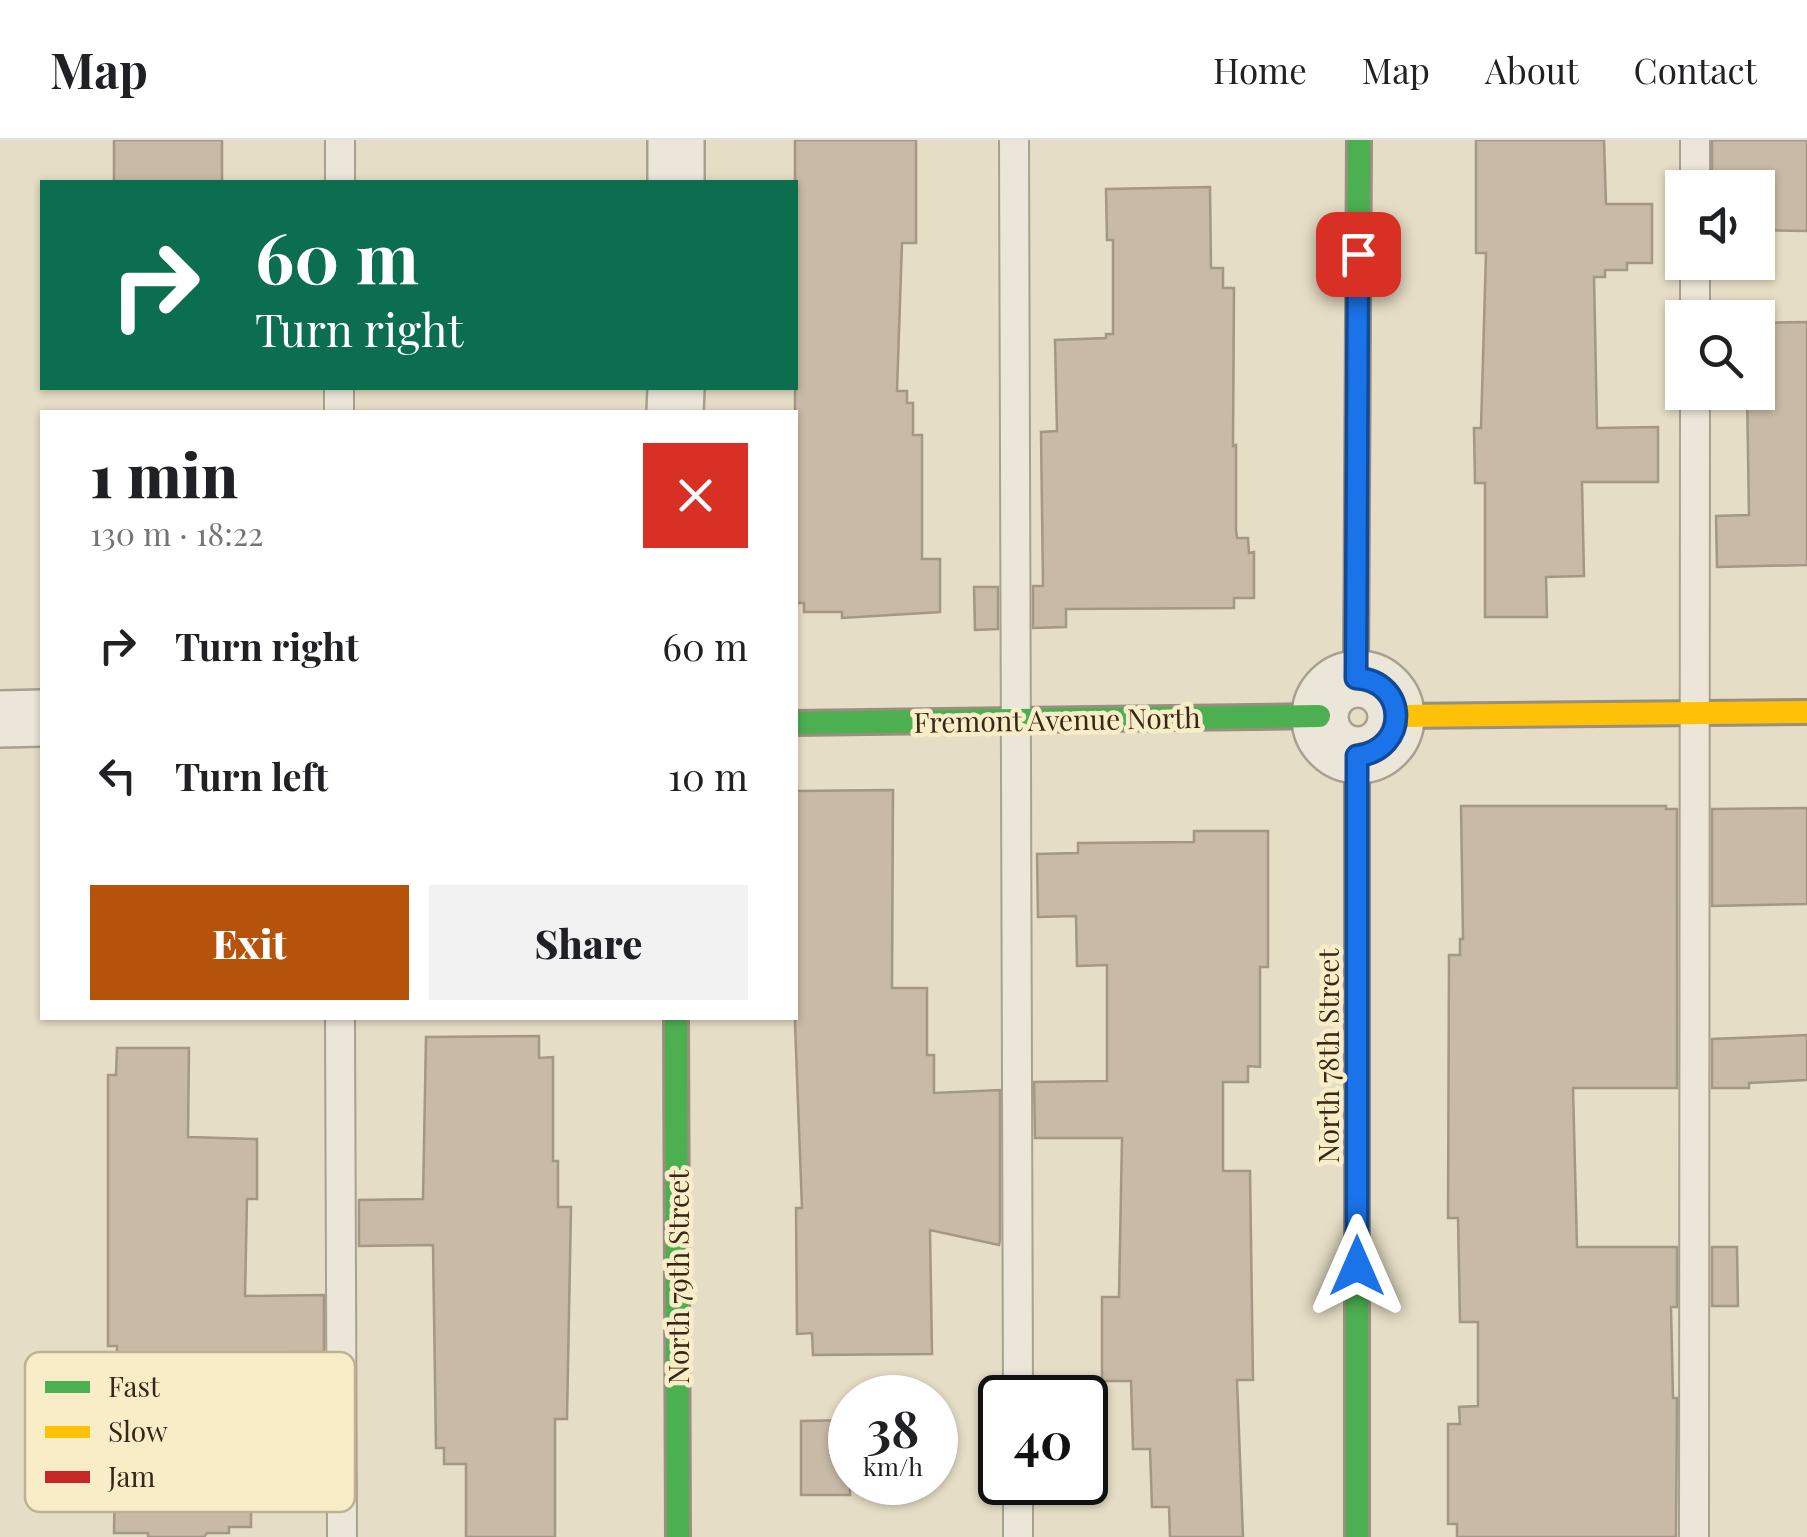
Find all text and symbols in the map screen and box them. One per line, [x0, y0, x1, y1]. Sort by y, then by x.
text: Map [50, 37, 148, 101]
text: Home [1213, 46, 1307, 93]
text: Map [1362, 46, 1430, 93]
text: About [1485, 46, 1579, 93]
text: Contact [1634, 46, 1757, 93]
map controls [1665, 170, 1775, 410]
button: sound [1665, 170, 1775, 280]
text: 60 m [255, 208, 419, 302]
pin [1316, 212, 1401, 297]
icon: right [90, 220, 220, 350]
icon: arrive [1331, 227, 1386, 282]
text: Turn right [255, 298, 463, 358]
button: search [1665, 300, 1775, 410]
text: 1 min [90, 433, 238, 513]
button: close [643, 443, 748, 548]
text: 130 m · 18:22 [90, 511, 263, 554]
icon: right [90, 618, 145, 673]
text: Turn right [175, 620, 359, 671]
text: 60 m [662, 620, 748, 671]
street label: Fremont Avenue North [913, 698, 1201, 740]
icon: left [90, 748, 145, 803]
text: Turn left [175, 750, 328, 801]
text: 10 m [668, 750, 748, 801]
button: Exit [90, 885, 409, 1000]
button: Share [429, 885, 748, 1000]
street label: North 78th Street [1309, 947, 1346, 1163]
street label: North 79th Street [659, 1169, 696, 1384]
position arrow [1305, 1214, 1409, 1318]
legend [25, 1352, 355, 1512]
text: Fast [108, 1367, 161, 1404]
speed limit sign: 40 [978, 1375, 1108, 1505]
text: 38 [867, 1394, 919, 1461]
text: Slow [108, 1412, 168, 1449]
text: km/h [863, 1449, 923, 1482]
text: Jam [107, 1457, 155, 1494]

